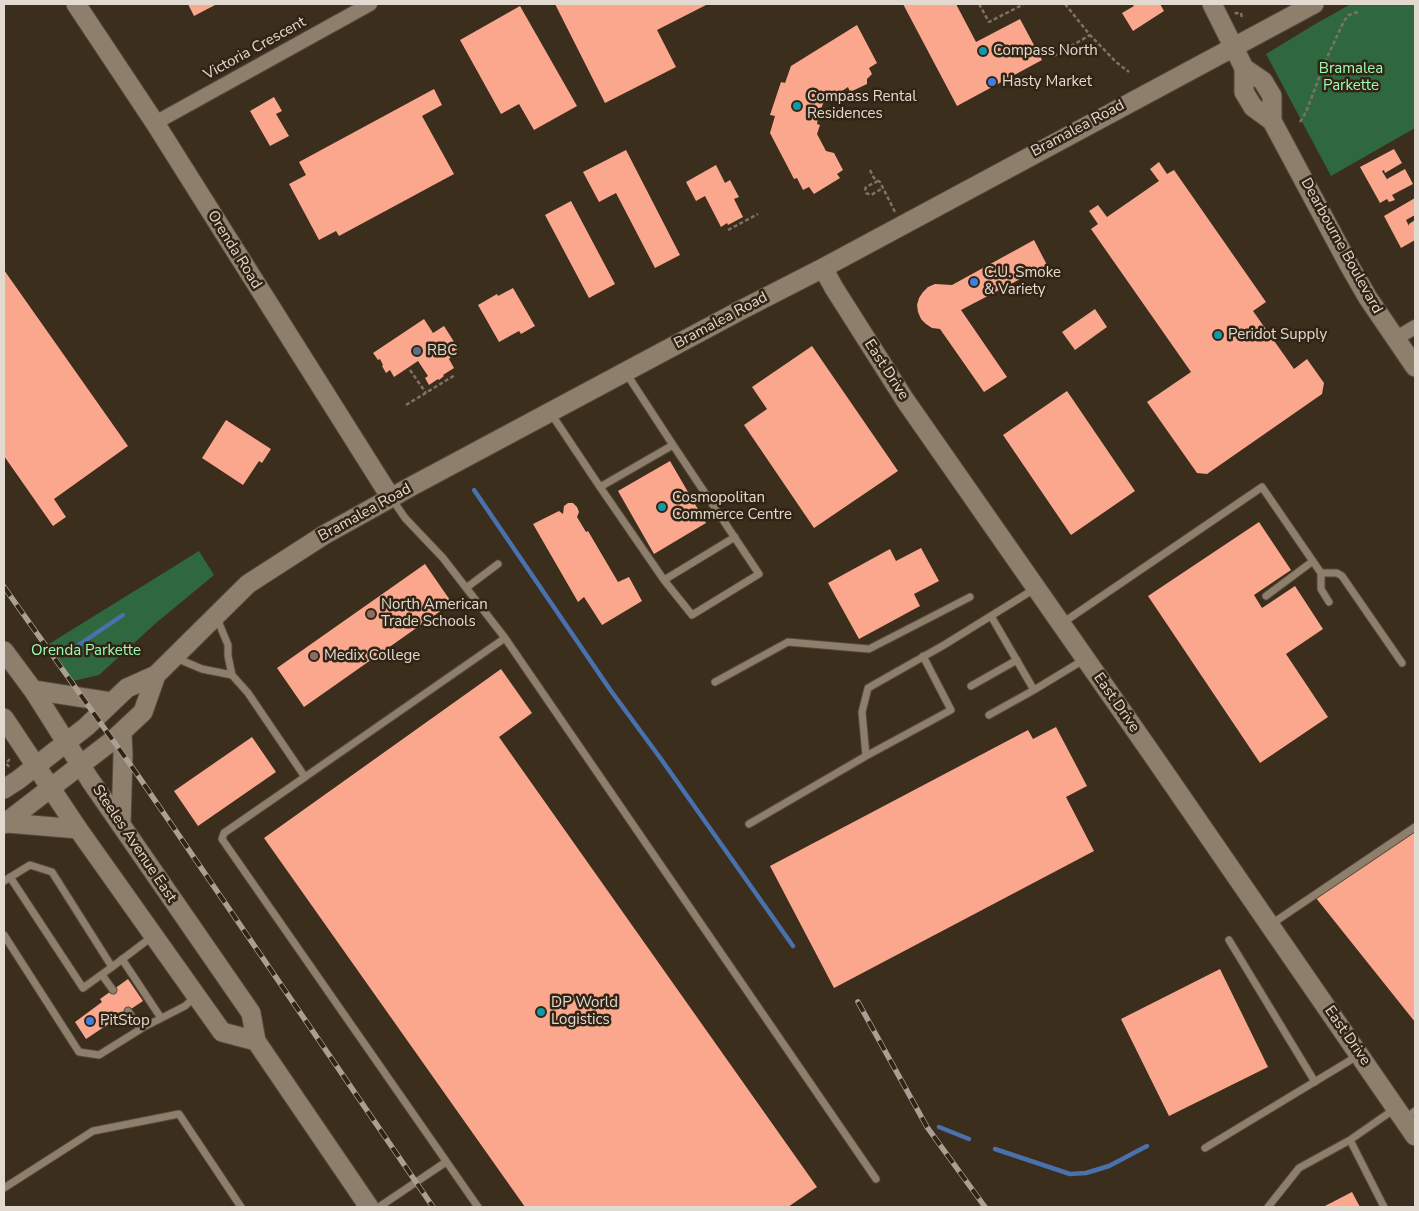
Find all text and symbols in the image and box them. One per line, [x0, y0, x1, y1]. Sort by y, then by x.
street label: Victoria Crescent [201, 13, 309, 85]
place label: Compass North [993, 42, 1098, 60]
marker: Compass North [977, 45, 989, 57]
park label: Bramalea Parkette [1319, 60, 1383, 95]
place label: Hasty Market [1002, 73, 1092, 91]
marker: Hasty Market [986, 76, 998, 88]
place label: Compass Rental Residences [807, 88, 917, 123]
street label: Bramalea Road [1028, 97, 1128, 161]
marker: Compass Rental Residences [791, 100, 803, 112]
street label: Dearbourne Boulevard [1296, 175, 1386, 317]
street label: Orenda Road [203, 208, 265, 292]
place label: C.U. Smoke & Variety [984, 264, 1061, 299]
marker: C.U. Smoke & Variety [968, 276, 980, 288]
street label: Bramalea Road [671, 289, 771, 353]
place label: Peridot Supply [1228, 326, 1327, 344]
marker: Peridot Supply [1212, 329, 1224, 341]
street label: East Drive [860, 336, 912, 404]
place label: RBC [427, 342, 457, 360]
marker: RBC [411, 345, 423, 357]
street label: Bramalea Road [315, 480, 415, 546]
place label: Cosmopolitan Commerce Centre [672, 489, 792, 524]
marker: Cosmopolitan Commerce Centre [656, 501, 668, 513]
place label: North American Trade Schools [381, 596, 488, 631]
marker: North American Trade Schools [365, 608, 377, 620]
park label: Orenda Parkette [31, 642, 141, 660]
place label: Medix College [324, 647, 420, 665]
marker: Medix College [308, 650, 320, 662]
street label: East Drive [1089, 670, 1143, 736]
street label: Steeles Avenue East [88, 782, 180, 906]
place label: DP World Logistics [551, 994, 618, 1029]
street label: East Drive [1320, 1003, 1374, 1069]
marker: DP World Logistics [535, 1006, 547, 1018]
place label: PitStop [100, 1012, 150, 1030]
marker: PitStop [84, 1015, 96, 1027]

